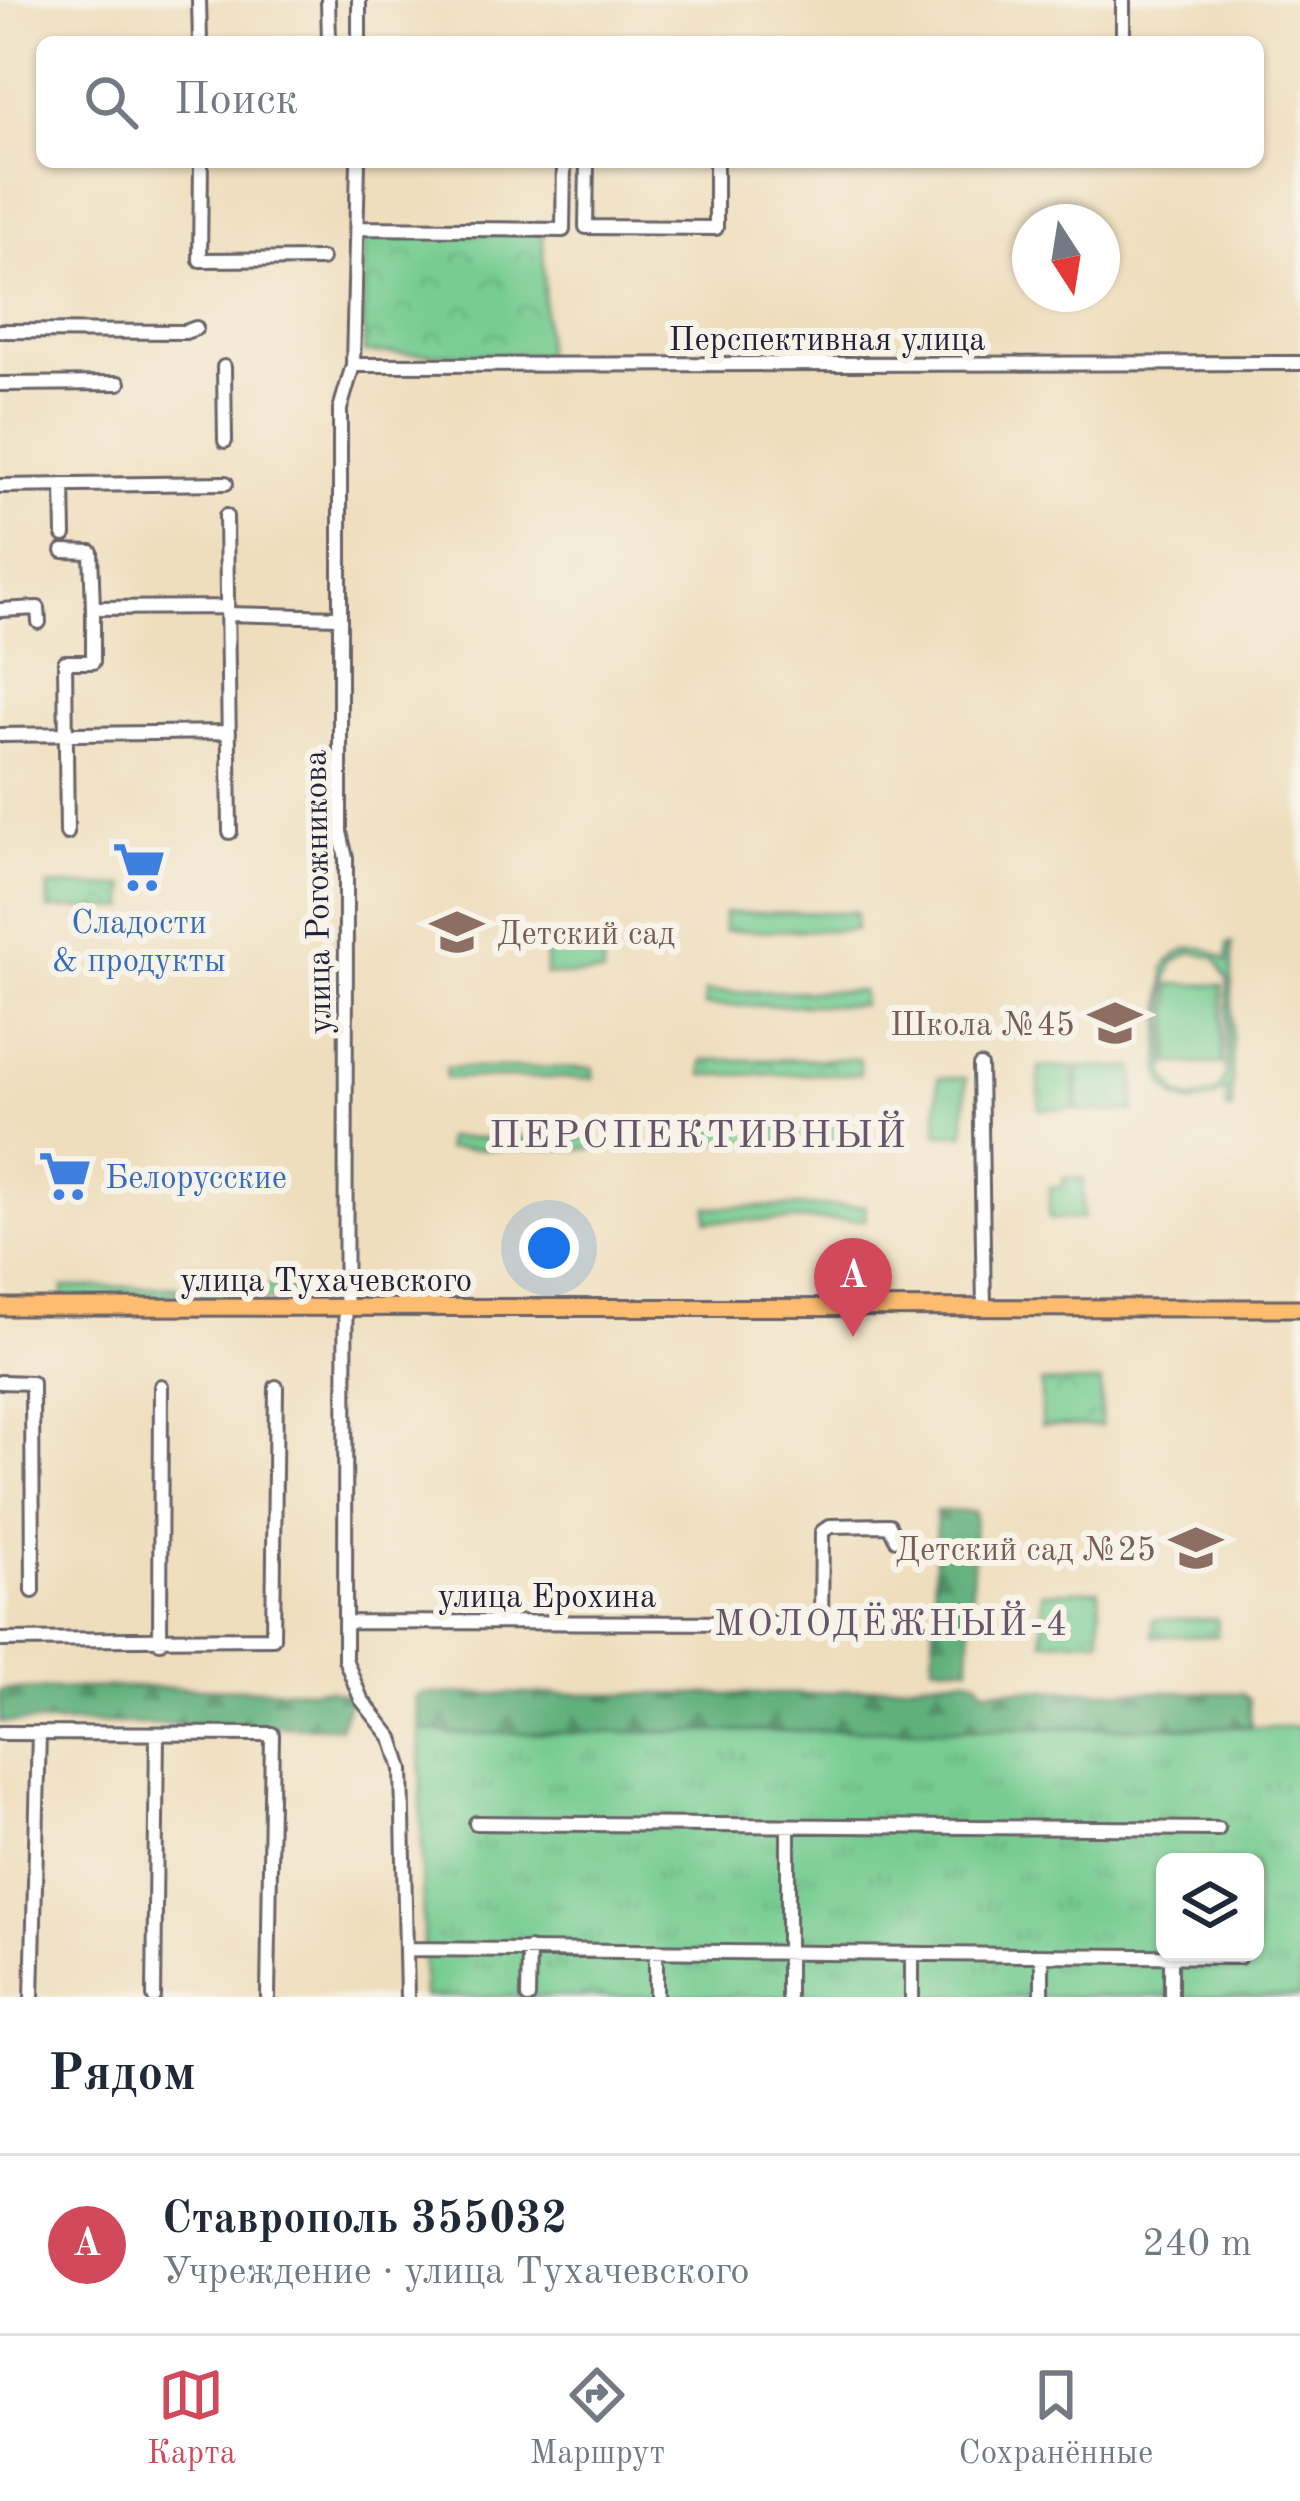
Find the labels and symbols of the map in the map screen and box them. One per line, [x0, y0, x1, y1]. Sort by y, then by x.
north arrow [1012, 204, 1120, 312]
street label: Перспективная улица [669, 325, 985, 358]
street label: улица Рогожникова [301, 750, 338, 1034]
supermarket icon: Сладости & продукты [110, 838, 168, 896]
school or university icon: Детский сад [428, 903, 486, 961]
place label: Сладости & продукты [52, 908, 226, 979]
place label: Детский сад [497, 919, 675, 952]
school or university icon: Школа №45 [1086, 994, 1144, 1052]
place label: Школа №45 [890, 1010, 1075, 1043]
district label: ПЕРСПЕКТИВНЫЙ [489, 1110, 909, 1156]
supermarket icon: Белорусские [36, 1147, 94, 1205]
place label: Белорусские [105, 1163, 287, 1196]
your location [519, 1218, 579, 1278]
pin: A [814, 1238, 892, 1337]
street label: улица Тухачевского [180, 1266, 472, 1299]
school or university icon: Детский сад №25 [1167, 1519, 1225, 1577]
place label: Детский сад №25 [895, 1535, 1156, 1568]
street label: улица Ерохина [438, 1582, 656, 1615]
district label: МОЛОДЁЖНЫЙ-4 [714, 1600, 1070, 1644]

